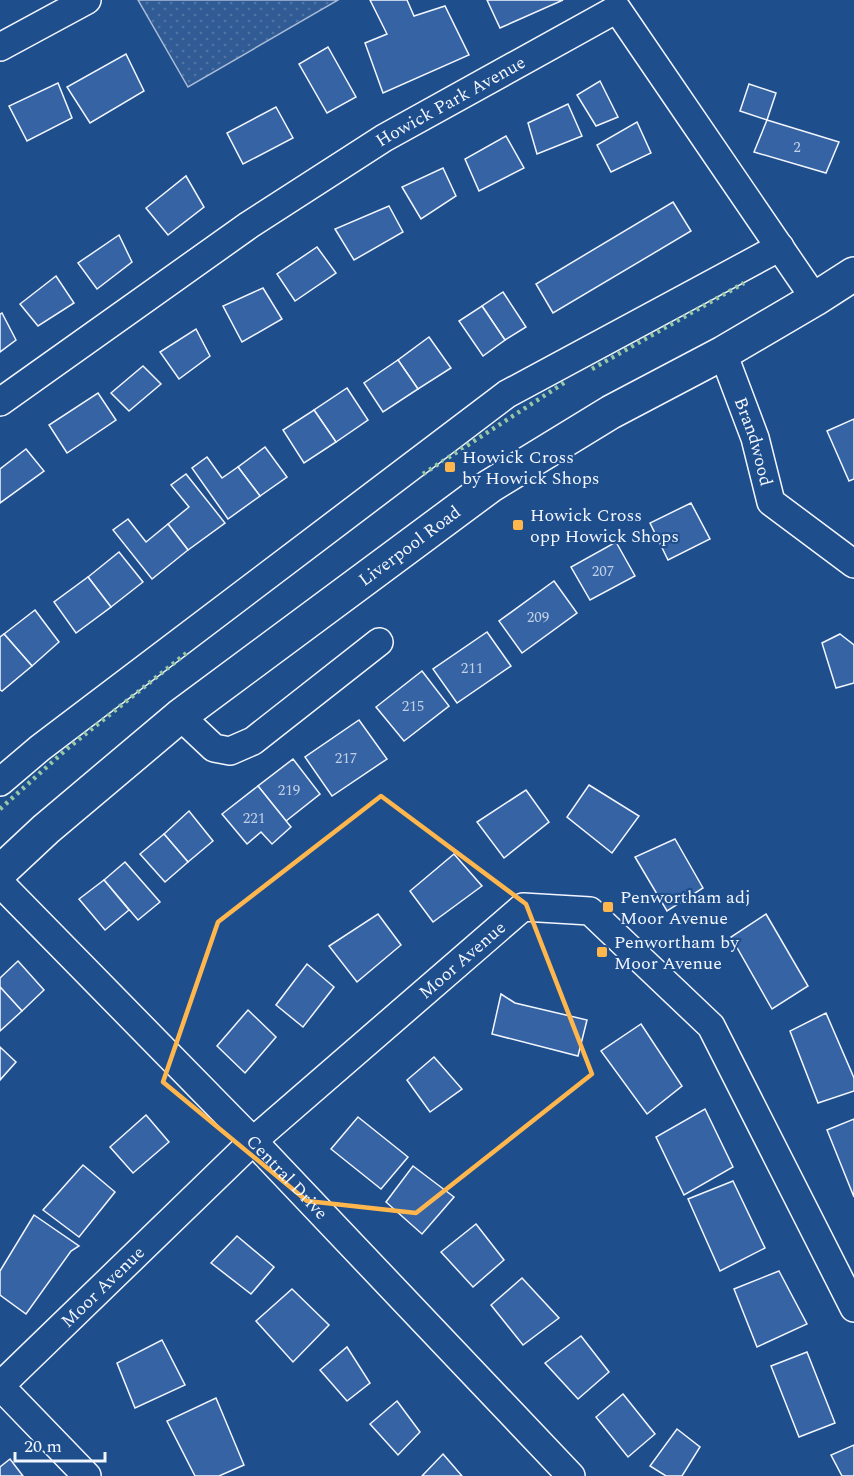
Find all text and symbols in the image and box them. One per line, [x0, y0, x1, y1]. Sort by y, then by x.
street label: Howick Park Avenue [370, 49, 531, 154]
house number: 2 [793, 136, 801, 159]
street label: Brandwood [727, 393, 780, 489]
place label: Howick Cross by Howick Shops [462, 444, 600, 492]
marker: Howick Cross by Howick Shops [443, 460, 457, 474]
street label: Liverpool Road [353, 499, 467, 593]
place label: Howick Cross opp Howick Shops [530, 502, 679, 550]
marker: Howick Cross opp Howick Shops [511, 518, 525, 532]
house number: 207 [592, 560, 614, 583]
house number: 209 [527, 606, 549, 629]
house number: 211 [461, 657, 483, 680]
house number: 215 [402, 695, 424, 718]
house number: 217 [335, 747, 357, 770]
house number: 219 [278, 779, 300, 802]
house number: 221 [243, 807, 265, 830]
place label: Penwortham adj Moor Avenue [620, 884, 751, 932]
marker: Penwortham adj Moor Avenue [601, 900, 615, 914]
street label: Moor Avenue [413, 915, 512, 1006]
place label: Penwortham by Moor Avenue [614, 929, 740, 977]
marker: Penwortham by Moor Avenue [595, 945, 609, 959]
street label: Central Drive [240, 1129, 334, 1226]
street label: Moor Avenue [55, 1240, 151, 1334]
scale bar [15, 1425, 105, 1463]
text: 20 m [24, 1433, 62, 1460]

